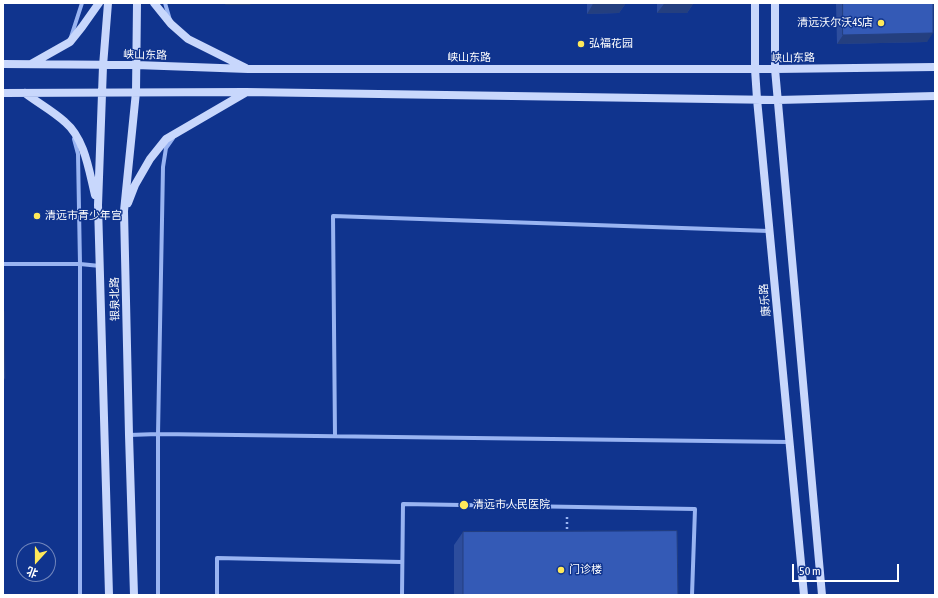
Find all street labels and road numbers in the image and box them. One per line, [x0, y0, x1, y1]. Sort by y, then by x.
street label: 峡山东路 [123, 48, 167, 62]
street label: 峡山东路 [447, 51, 491, 65]
street label: 峡山东路 [771, 51, 815, 65]
street label: 银泉北路 [108, 277, 122, 321]
street label: 康乐路 [757, 283, 773, 317]

